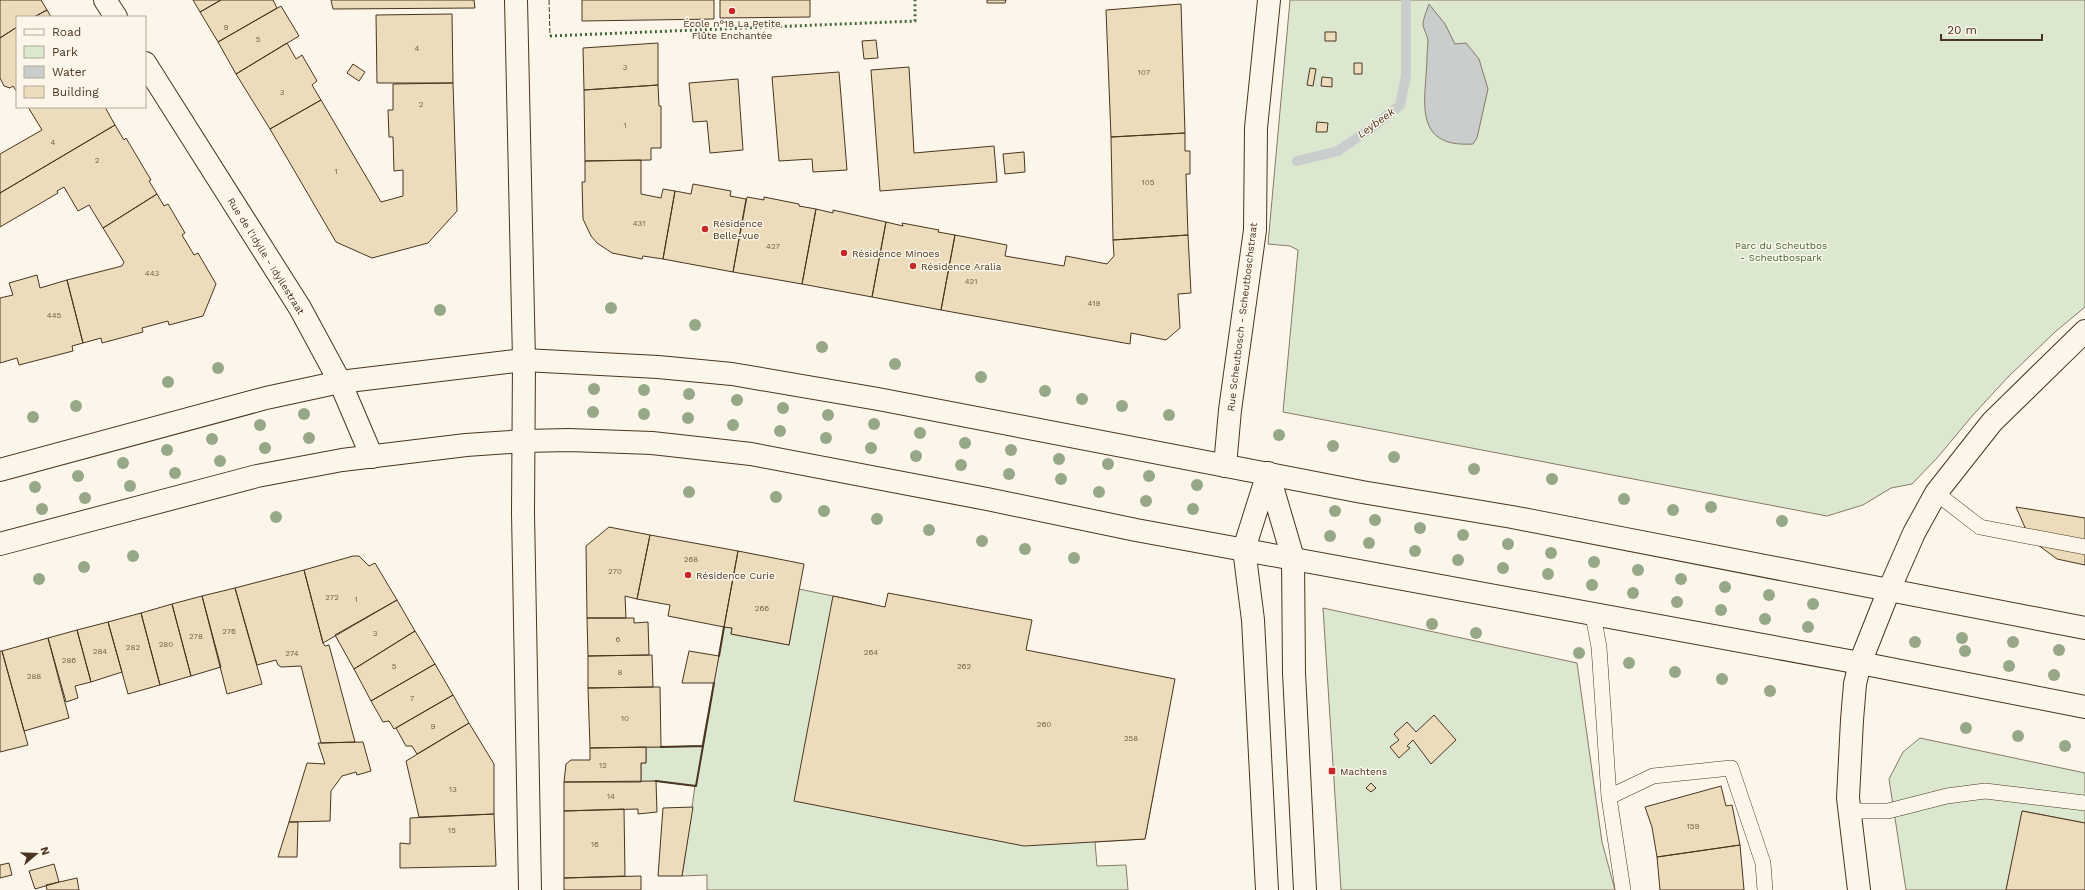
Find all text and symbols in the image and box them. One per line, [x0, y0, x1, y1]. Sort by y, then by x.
marker: École n°18 La Petite Flûte Enchantée [727, 6, 737, 16]
legend [16, 16, 146, 108]
scale bar [1941, 16, 2042, 42]
place label: École n°18 La Petite Flûte Enchantée [683, 18, 781, 41]
house number: 9 [224, 23, 229, 32]
text: 20 m [1947, 23, 1977, 37]
text: Road [52, 25, 81, 39]
house number: 5 [256, 35, 261, 44]
house number: 4 [415, 44, 420, 53]
text: Park [52, 45, 78, 59]
house number: 3 [623, 63, 628, 72]
text: Water [52, 65, 87, 79]
house number: 107 [1138, 68, 1151, 77]
text: Building [52, 85, 99, 99]
house number: 3 [280, 88, 285, 97]
house number: 2 [419, 100, 424, 109]
water label: Leybeek [1355, 104, 1398, 141]
house number: 1 [623, 121, 627, 130]
house number: 4 [51, 138, 56, 147]
house number: 2 [95, 156, 100, 165]
house number: 1 [334, 167, 338, 176]
house number: 105 [1142, 178, 1155, 187]
street label: Rue de l'Idylle - Idyllestraat [225, 196, 307, 317]
place label: Résidence Belle-vue [713, 218, 763, 241]
house number: 431 [633, 219, 645, 228]
street label: Rue Scheutbosch - Scheutboschstraat [1225, 221, 1259, 412]
marker: Résidence Belle-vue [700, 224, 710, 234]
park label: Parc du Scheutbos - Scheutbospark [1735, 240, 1827, 263]
house number: 427 [766, 242, 780, 251]
marker: Résidence Minoes [839, 248, 849, 258]
place label: Résidence Minoes [852, 248, 940, 259]
marker: Résidence Aralia [908, 261, 918, 271]
place label: Résidence Aralia [921, 261, 1002, 272]
house number: 443 [145, 269, 160, 278]
house number: 421 [965, 277, 977, 286]
house number: 419 [1088, 299, 1100, 308]
house number: 445 [47, 311, 62, 320]
house number: 268 [684, 555, 698, 564]
house number: 270 [608, 567, 622, 576]
marker: Résidence Curie [683, 570, 693, 580]
place label: Résidence Curie [696, 570, 775, 581]
house number: 272 [325, 593, 339, 602]
house number: 1 [354, 595, 358, 604]
house number: 266 [755, 604, 769, 613]
house number: 276 [222, 627, 236, 636]
house number: 3 [373, 629, 378, 638]
house number: 278 [189, 632, 203, 641]
house number: 6 [616, 635, 621, 644]
house number: 280 [159, 640, 173, 649]
house number: 282 [126, 643, 140, 652]
house number: 284 [93, 647, 107, 656]
house number: 264 [864, 648, 878, 657]
house number: 274 [285, 649, 299, 658]
house number: 286 [62, 656, 76, 665]
house number: 5 [392, 662, 397, 671]
house number: 262 [957, 662, 971, 671]
house number: 8 [618, 668, 623, 677]
house number: 288 [27, 672, 41, 681]
house number: 7 [410, 694, 415, 703]
house number: 10 [621, 714, 629, 723]
house number: 260 [1037, 720, 1051, 729]
house number: 9 [431, 722, 436, 731]
house number: 258 [1124, 734, 1138, 743]
house number: 12 [599, 761, 607, 770]
marker: Machtens [1327, 766, 1337, 776]
place label: Machtens [1340, 766, 1387, 777]
house number: 13 [449, 785, 457, 794]
house number: 14 [607, 792, 615, 801]
house number: 159 [1687, 822, 1699, 831]
house number: 15 [448, 826, 456, 835]
north arrow [16, 834, 56, 874]
house number: 16 [591, 840, 599, 849]
text: N [38, 845, 52, 857]

